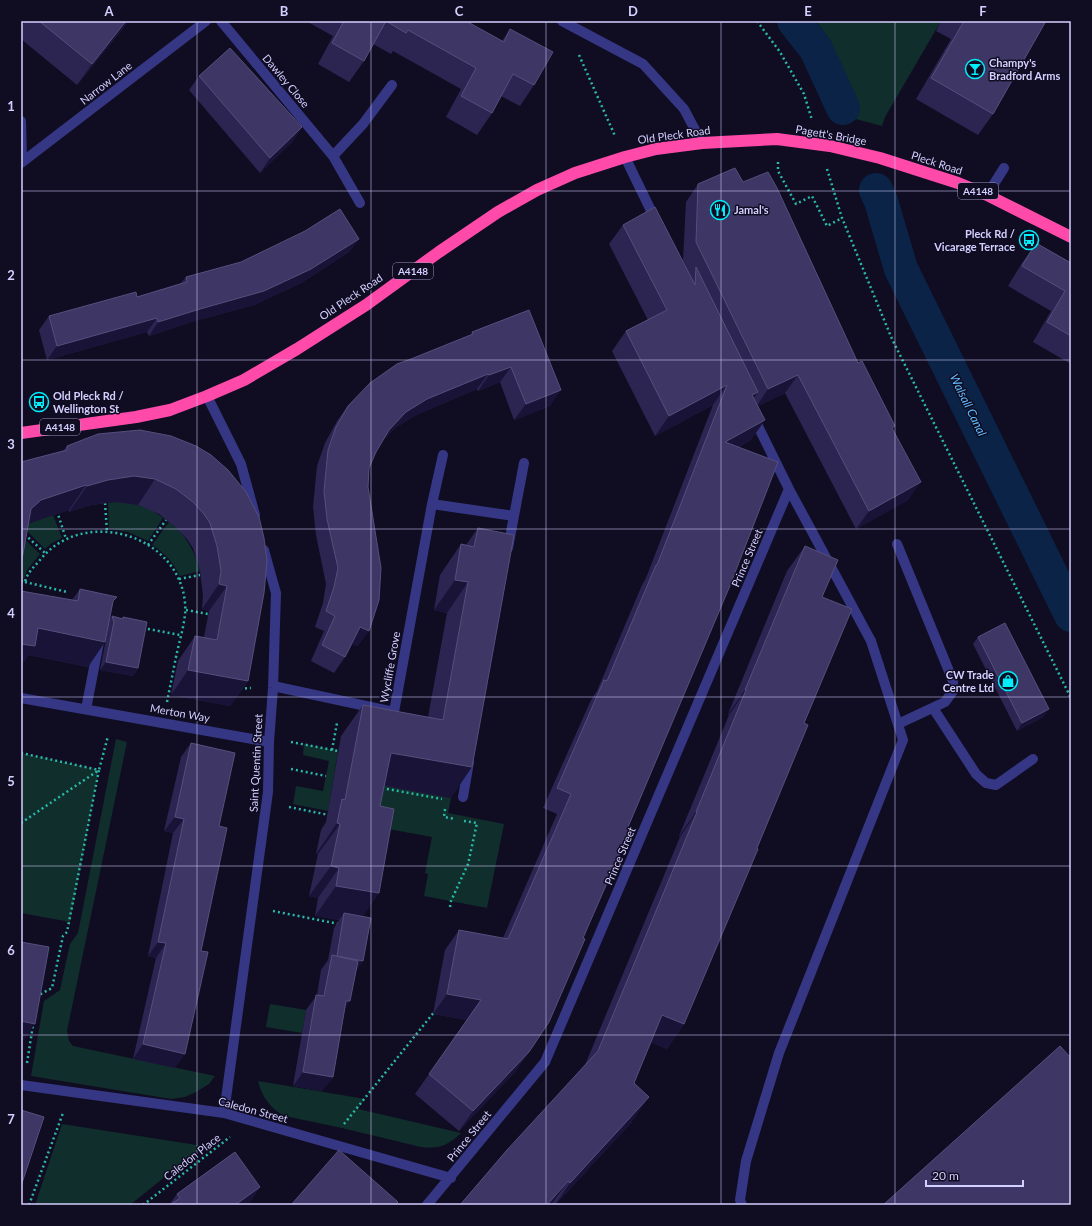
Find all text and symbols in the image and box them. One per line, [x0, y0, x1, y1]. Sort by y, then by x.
text: A [103, 3, 114, 19]
text: B [280, 3, 289, 19]
text: C [455, 3, 464, 19]
text: D [628, 3, 638, 19]
text: E [804, 3, 812, 19]
text: F [979, 3, 987, 19]
street label: Dawley Close [260, 51, 313, 110]
place label: Champy's Bradford Arms [989, 56, 1061, 82]
street label: Narrow Lane [77, 58, 134, 107]
bar icon: Champy's Bradford Arms [964, 58, 986, 80]
text: 1 [7, 98, 15, 114]
street label: Pagett's Bridge [795, 122, 868, 147]
street label: Old Pleck Road [637, 123, 711, 146]
street label: Pleck Road [910, 148, 964, 177]
road number: A4148 [958, 183, 998, 199]
restaurant icon: Jamal's [709, 199, 731, 221]
place label: Jamal's [734, 203, 769, 216]
place label: Pleck Rd / Vicarage Terrace [933, 227, 1015, 253]
bus stop icon: Pleck Rd / Vicarage Terrace [1018, 229, 1040, 251]
road number: A4148 [393, 263, 433, 279]
text: 2 [7, 267, 15, 283]
street label: Old Pleck Road [317, 271, 385, 322]
water label: Walsall Canal [947, 371, 990, 439]
place label: Old Pleck Rd / Wellington St [53, 389, 124, 415]
bus stop icon: Old Pleck Rd / Wellington St [28, 391, 50, 413]
road number: A4148 [40, 419, 80, 435]
text: 3 [7, 436, 15, 452]
street label: Prince Street [728, 527, 765, 589]
text: 4 [7, 605, 15, 621]
street label: Wycliffe Grove [377, 630, 402, 704]
place label: CW Trade Centre Ltd [943, 668, 994, 694]
shop icon: CW Trade Centre Ltd [997, 670, 1019, 692]
street label: Merton Way [149, 701, 211, 724]
street label: Saint Quentin Street [246, 714, 265, 812]
text: 5 [7, 773, 15, 789]
street label: Prince Street [601, 825, 638, 887]
text: 6 [7, 942, 15, 958]
street label: Caledon Street [217, 1094, 289, 1125]
street label: Prince Street [444, 1107, 493, 1164]
text: 7 [7, 1111, 15, 1127]
street label: Caledon Place [161, 1130, 223, 1183]
scale bar [926, 1162, 1023, 1188]
text: 20 m [932, 1168, 959, 1183]

